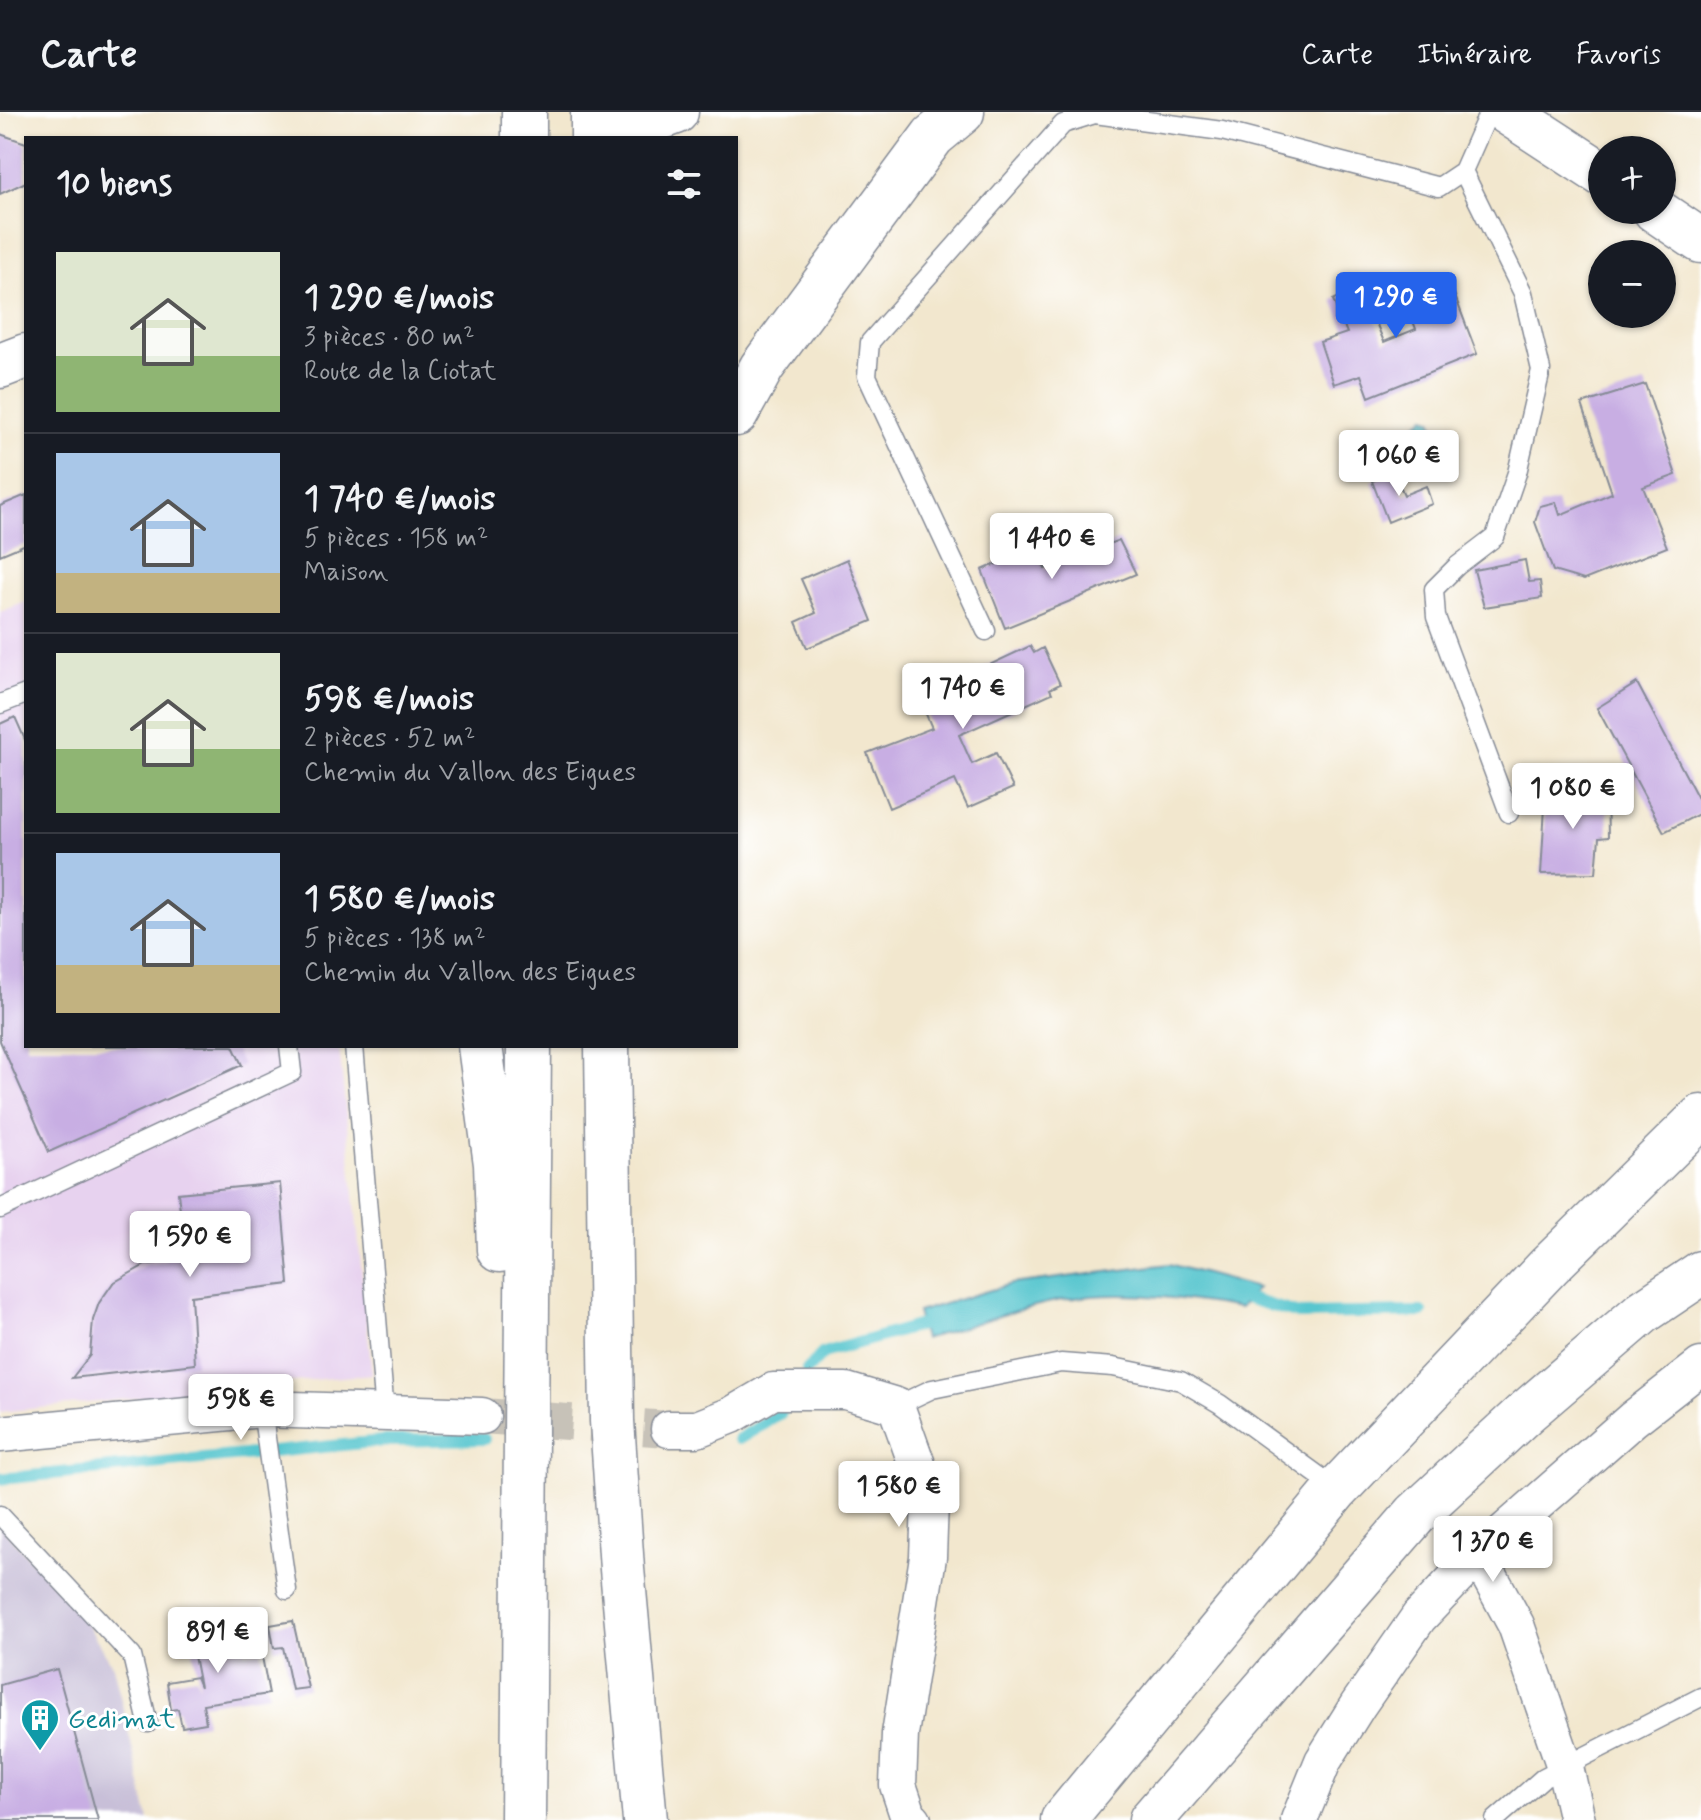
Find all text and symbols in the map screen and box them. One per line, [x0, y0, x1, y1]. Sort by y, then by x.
text: Carte [40, 31, 137, 80]
text: Carte [1301, 37, 1373, 74]
text: Itinéraire [1417, 37, 1532, 74]
text: Favoris [1576, 37, 1661, 74]
map controls [1588, 136, 1676, 328]
button: + [1588, 136, 1676, 224]
text: 10 biens [56, 162, 172, 207]
icon: filters [662, 162, 706, 206]
button: − [1588, 240, 1676, 328]
pin: 1 290 € [1322, 272, 1470, 340]
text: 1 290 €/mois [304, 276, 494, 321]
text: 1 290 € [1354, 281, 1438, 315]
icon: home [120, 284, 216, 380]
text: 3 pièces · 80 m² [304, 321, 474, 355]
text: Route de la Ciotat [304, 355, 496, 389]
pin: 1 060 € [1325, 430, 1473, 498]
text: 1 060 € [1357, 439, 1441, 473]
text: 1 740 €/mois [304, 477, 496, 522]
icon: home [120, 485, 216, 581]
pin: 1 440 € [978, 513, 1126, 581]
text: 5 pièces · 158 m² [304, 522, 488, 556]
text: 1 440 € [1008, 522, 1096, 556]
text: Maison [304, 556, 388, 590]
pin: 1 740 € [889, 663, 1037, 731]
text: 1 740 € [920, 672, 1006, 706]
text: 598 €/mois [304, 677, 474, 722]
icon: home [120, 685, 216, 781]
text: 2 pièces · 52 m² [304, 722, 475, 756]
text: Chemin du Vallon des Eigues [304, 756, 636, 790]
pin: 1 080 € [1499, 763, 1647, 831]
text: 1 080 € [1530, 772, 1616, 806]
text: 1 580 €/mois [304, 877, 495, 922]
icon: home [120, 885, 216, 981]
text: 5 pièces · 138 m² [304, 922, 485, 956]
text: Chemin du Vallon des Eigues [304, 956, 636, 990]
pin: 1 590 € [116, 1211, 264, 1279]
text: 1 590 € [148, 1220, 232, 1254]
pin: 598 € [185, 1374, 297, 1442]
text: 598 € [206, 1383, 276, 1417]
pin: 1 580 € [825, 1461, 973, 1529]
text: 1 580 € [856, 1470, 942, 1504]
pin: 1 370 € [1419, 1516, 1567, 1584]
text: 1 370 € [1452, 1525, 1534, 1559]
pin: 891 € [162, 1607, 274, 1675]
text: 891 € [186, 1616, 250, 1650]
building icon: Gedimat [19, 1697, 61, 1752]
place label: Gedimat [68, 1703, 175, 1737]

